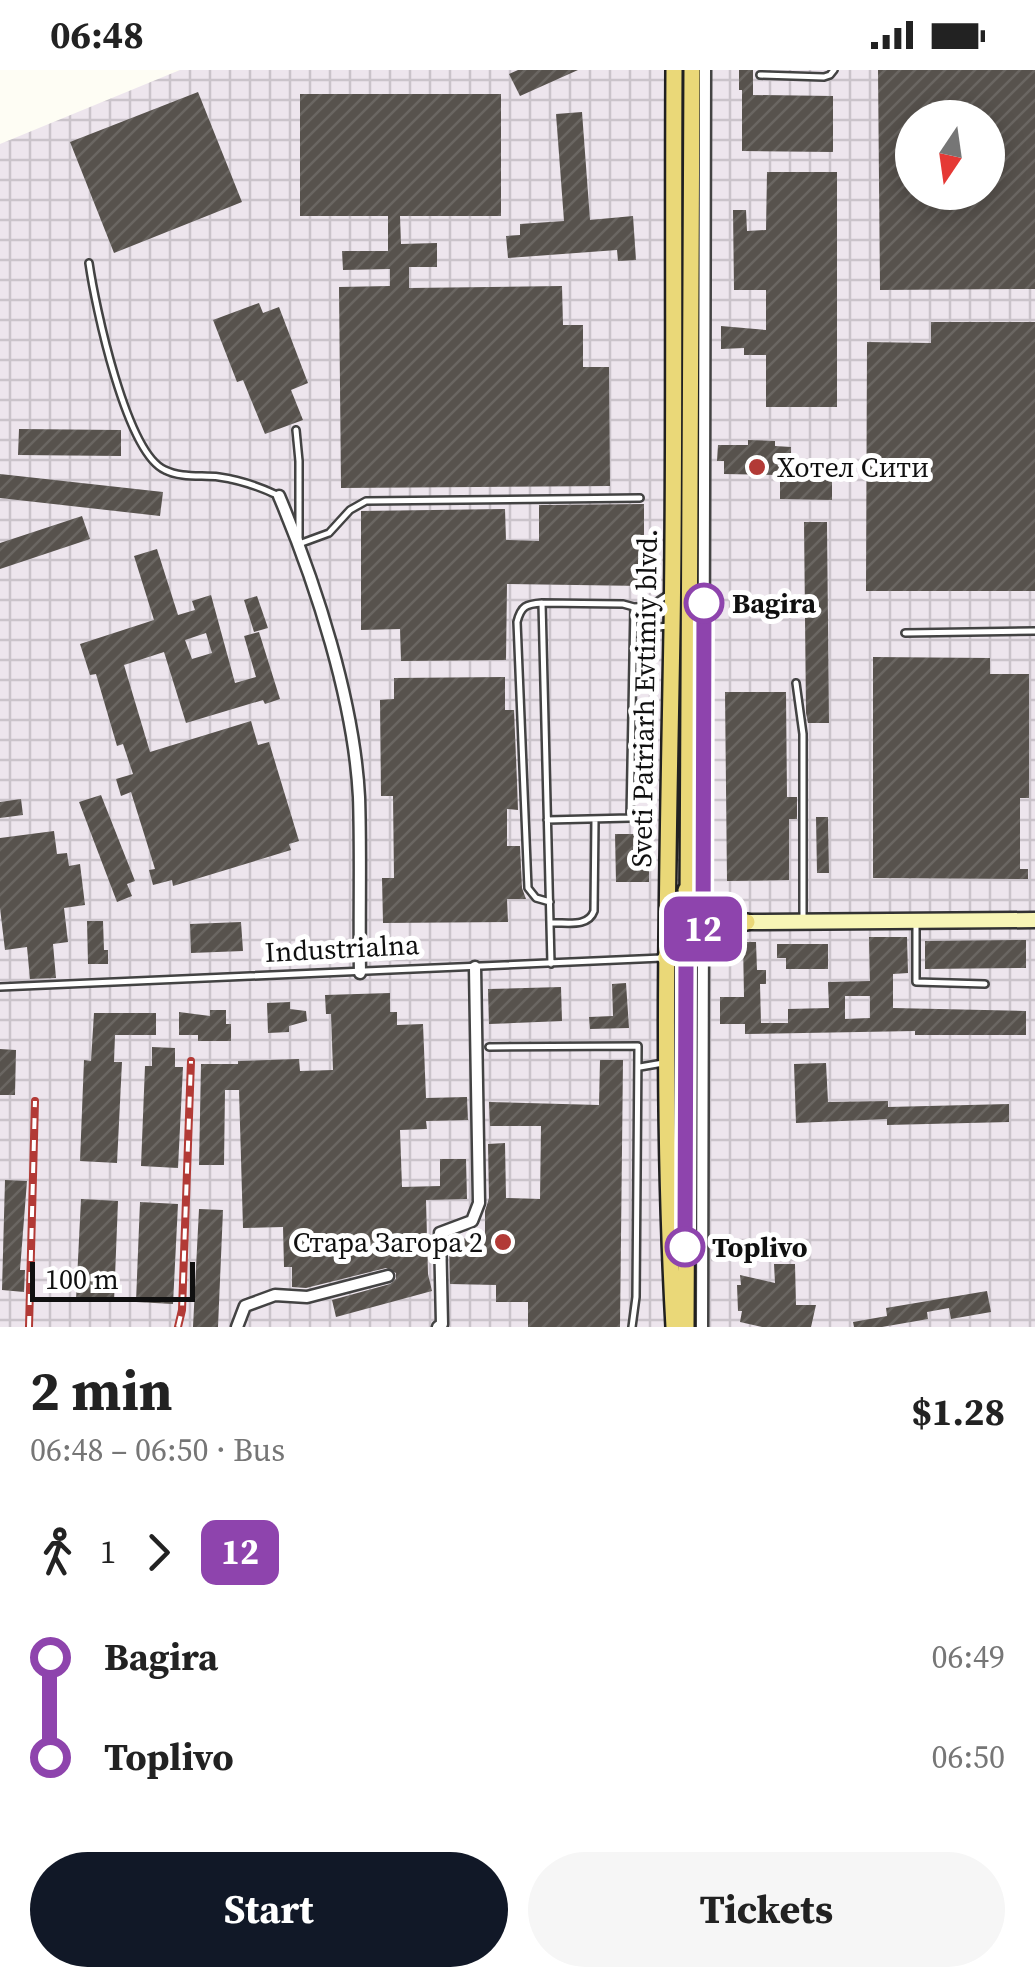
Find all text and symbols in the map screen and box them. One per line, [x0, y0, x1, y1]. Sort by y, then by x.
text: 06:48 [50, 9, 144, 61]
north arrow [895, 100, 1005, 210]
map controls [895, 100, 1005, 210]
place label: Хотел Сити [777, 448, 929, 486]
marker: Хотел Сити [746, 456, 768, 478]
street label: Sveti Patriarh Evtimiy blvd. [622, 528, 666, 868]
marker: Bagira [685, 584, 723, 622]
place label: Bagira [732, 584, 816, 622]
line badge: 12 [658, 896, 748, 962]
text: 12 [684, 905, 722, 953]
street label: Industrialna [264, 925, 421, 971]
place label: Стара Загора 2 [293, 1223, 483, 1261]
marker: Toplivo [666, 1228, 704, 1266]
place label: Toplivo [712, 1228, 808, 1266]
marker: Стара Загора 2 [492, 1231, 514, 1253]
scale bar [30, 1257, 195, 1302]
text: 100 m [45, 1260, 119, 1298]
text: 2 min [30, 1353, 173, 1428]
text: $1.28 [911, 1386, 1005, 1438]
text: 06:48 – 06:50 · Bus [30, 1428, 285, 1472]
icon: walk [30, 1525, 85, 1580]
icon: forward [131, 1525, 186, 1580]
text: 12 [221, 1528, 259, 1576]
text: 1 [100, 1530, 116, 1574]
text: Bagira [104, 1631, 218, 1683]
text: 06:49 [931, 1635, 1005, 1679]
text: Toplivo [104, 1731, 234, 1783]
text: 06:50 [931, 1735, 1005, 1779]
button: Start [30, 1852, 508, 1967]
button: Tickets [528, 1852, 1005, 1967]

